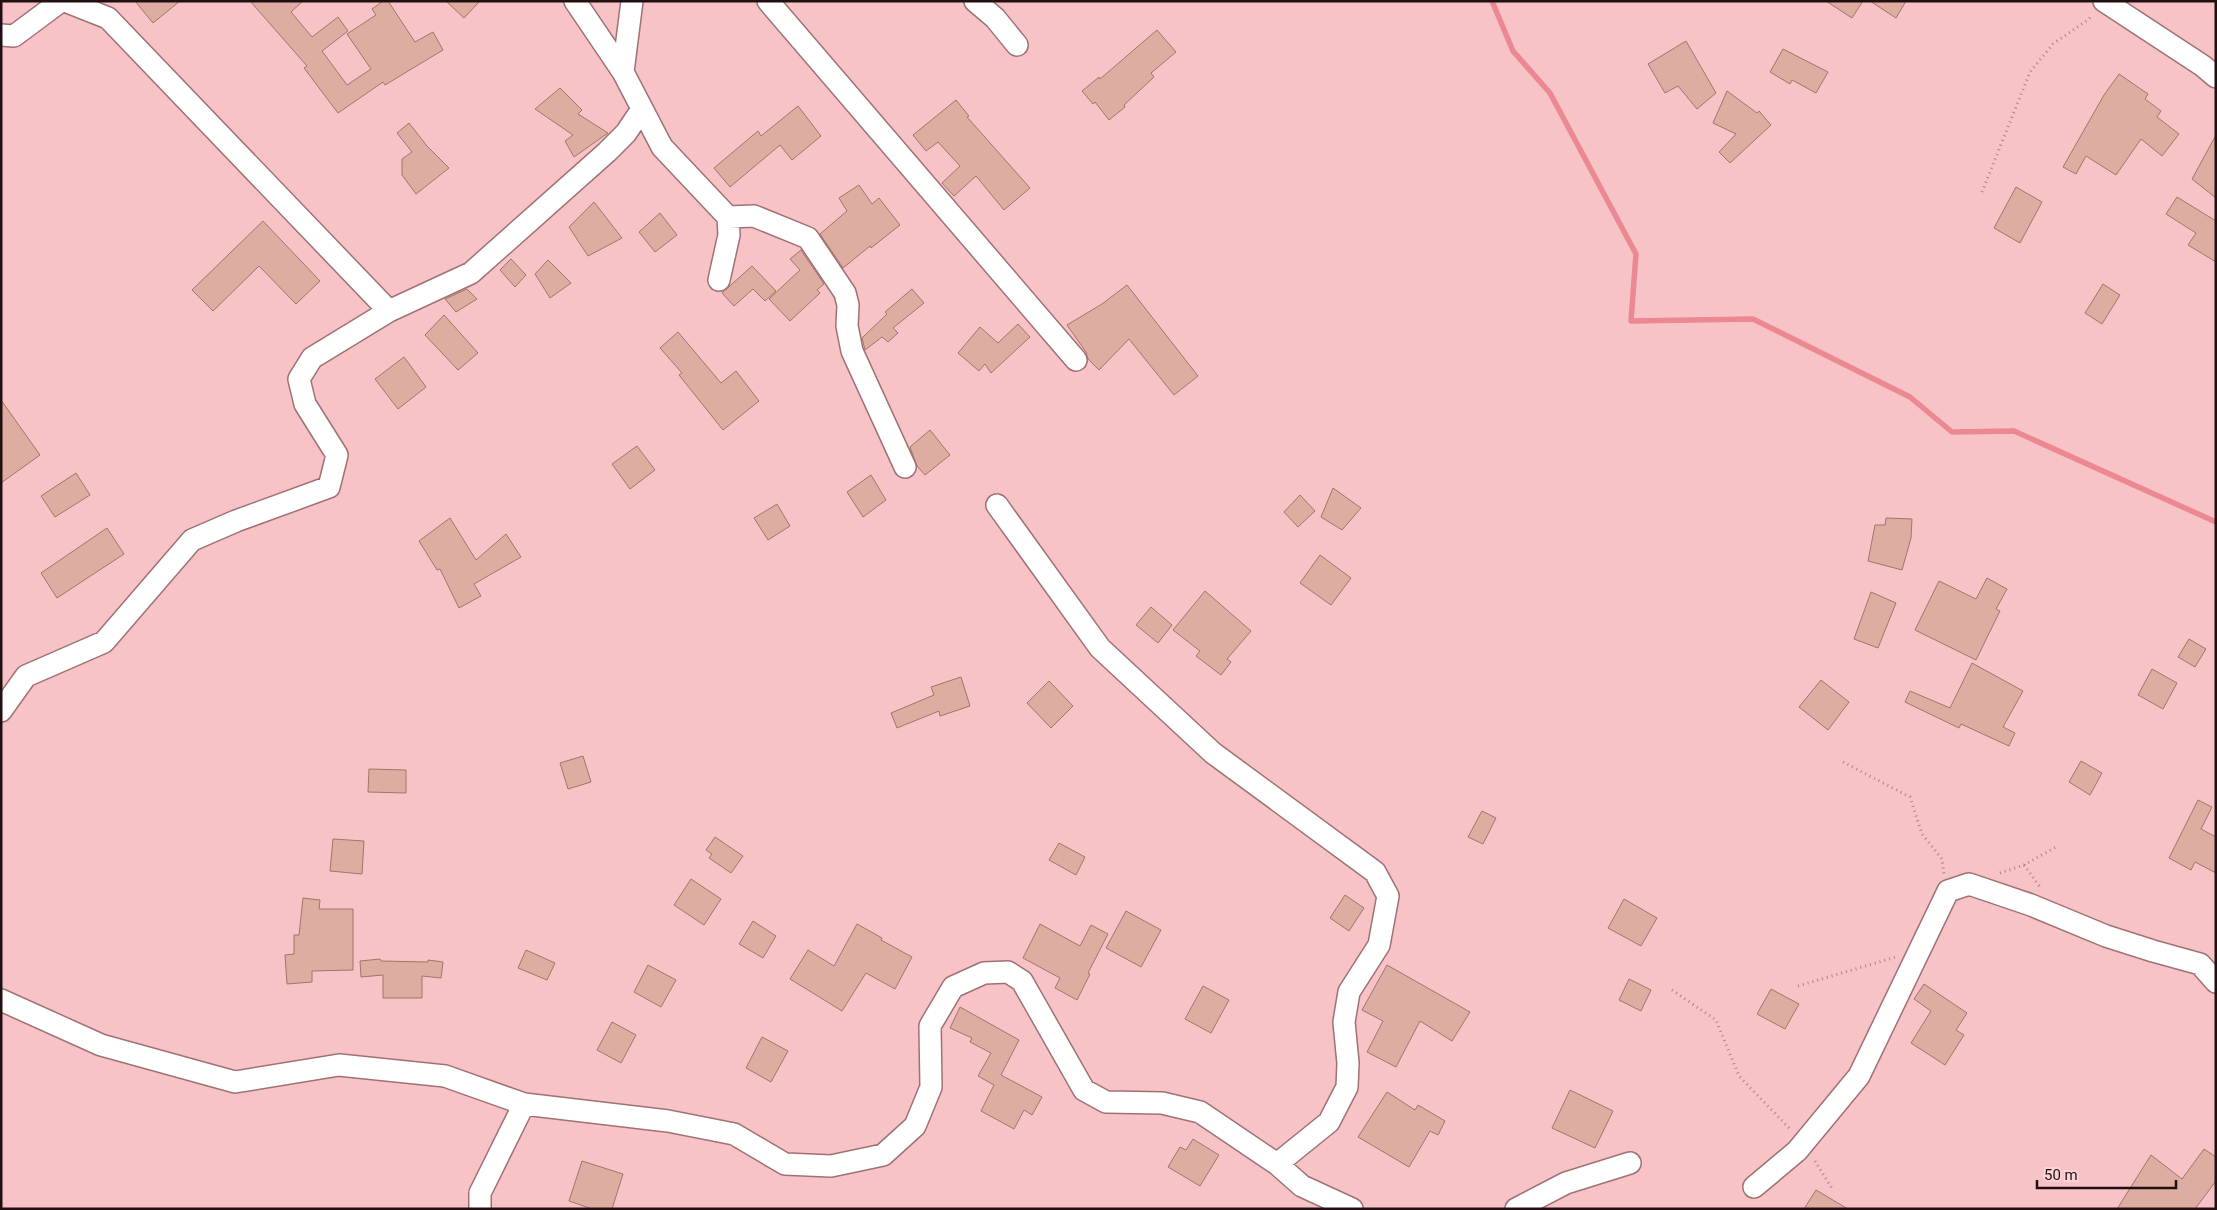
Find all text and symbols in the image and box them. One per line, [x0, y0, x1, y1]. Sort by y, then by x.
scale bar [2037, 1158, 2176, 1190]
text: 50 m [2044, 1166, 2078, 1184]

